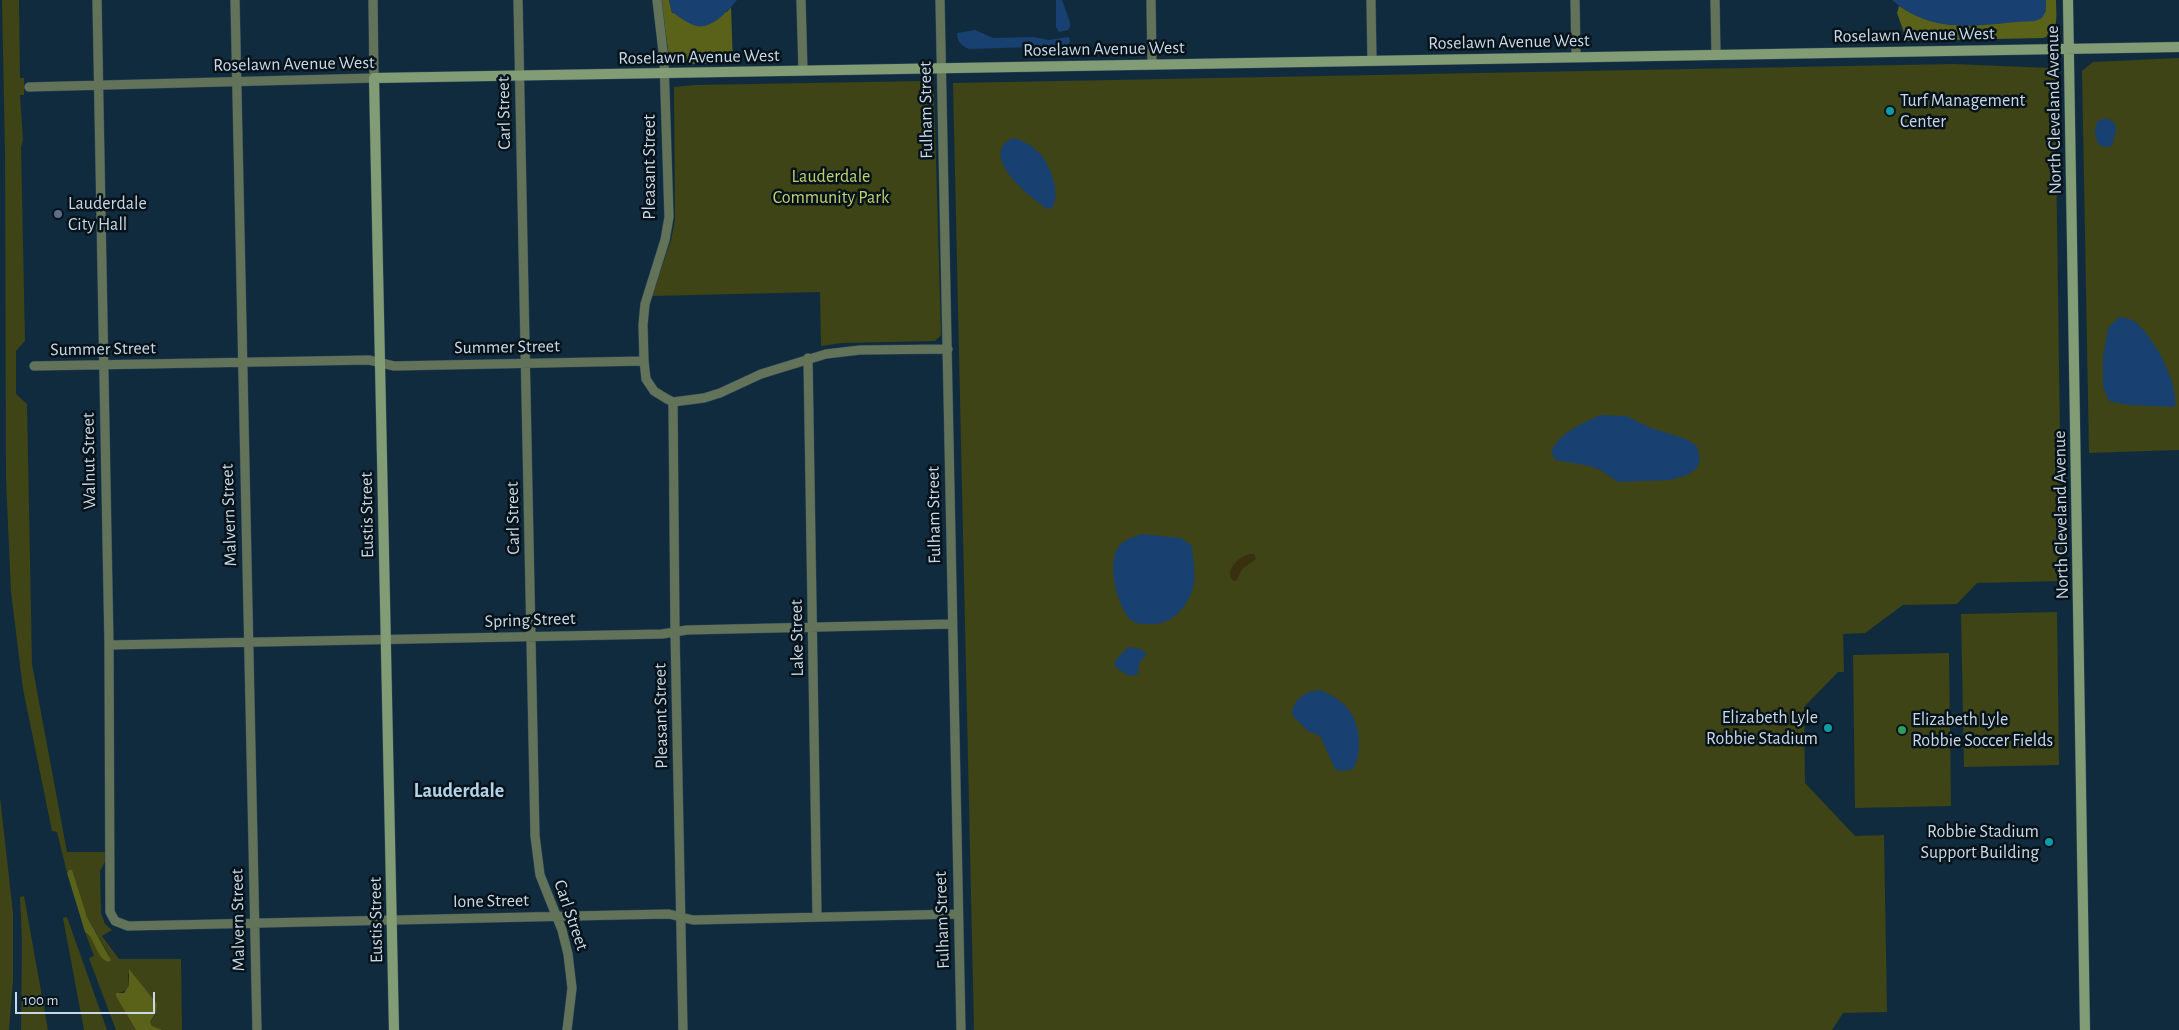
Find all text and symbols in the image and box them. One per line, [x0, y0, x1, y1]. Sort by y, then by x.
street label: Roselawn Avenue West [1833, 23, 1995, 47]
street label: North Cleveland Avenue [2042, 25, 2066, 195]
street label: Roselawn Avenue West [1428, 30, 1590, 54]
street label: Roselawn Avenue West [1023, 37, 1185, 61]
street label: Roselawn Avenue West [618, 45, 780, 69]
street label: Roselawn Avenue West [213, 52, 375, 76]
street label: Fulham Street [914, 61, 938, 159]
street label: Carl Street [493, 76, 515, 150]
place label: Turf Management Center [1900, 90, 2025, 132]
marker: Turf Management Center [1884, 105, 1896, 117]
street label: Pleasant Street [639, 114, 661, 220]
park label: Lauderdale Community Park [773, 166, 889, 208]
place label: Lauderdale City Hall [68, 193, 147, 235]
marker: Lauderdale City Hall [52, 208, 64, 220]
street label: Summer Street [454, 335, 560, 359]
street label: Summer Street [50, 337, 156, 361]
street label: Walnut Street [77, 412, 101, 510]
street label: North Cleveland Avenue [2049, 430, 2073, 600]
street label: Malvern Street [216, 463, 242, 567]
street label: Fulham Street [922, 466, 946, 564]
street label: Eustis Street [355, 472, 379, 558]
street label: Carl Street [502, 481, 524, 555]
street label: Lake Street [786, 599, 808, 677]
street label: Spring Street [484, 608, 576, 632]
street label: Pleasant Street [649, 663, 673, 769]
place label: Elizabeth Lyle Robbie Stadium [1706, 707, 1818, 750]
place label: Elizabeth Lyle Robbie Soccer Fields [1912, 709, 2053, 752]
marker: Elizabeth Lyle Robbie Stadium [1822, 722, 1834, 734]
marker: Elizabeth Lyle Robbie Soccer Fields [1896, 724, 1908, 736]
district label: Lauderdale [414, 779, 504, 803]
place label: Robbie Stadium Support Building [1920, 821, 2039, 864]
marker: Robbie Stadium Support Building [2043, 836, 2055, 848]
street label: Malvern Street [226, 868, 250, 972]
street label: Fulham Street [929, 871, 955, 969]
street label: Eustis Street [364, 877, 388, 963]
street label: Carl Street [549, 877, 593, 953]
street label: Ione Street [453, 890, 529, 912]
scale bar [18, 982, 158, 1014]
text: 100 m [23, 993, 58, 1008]

